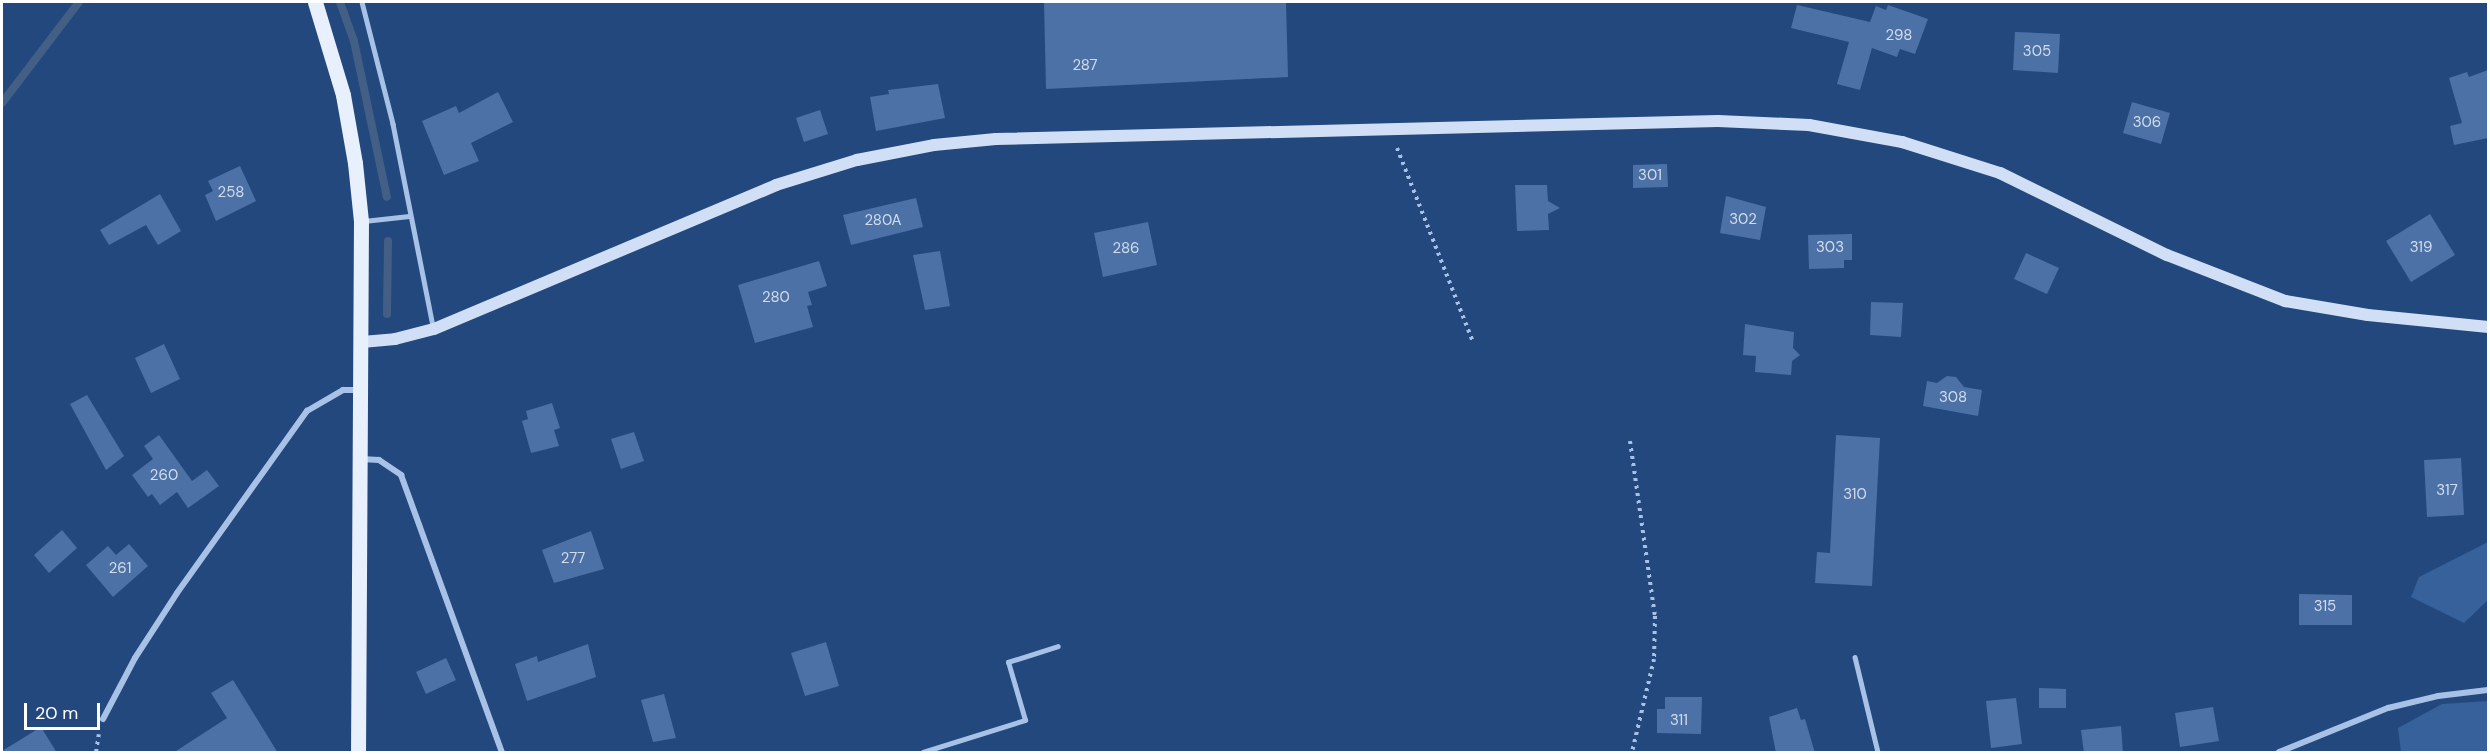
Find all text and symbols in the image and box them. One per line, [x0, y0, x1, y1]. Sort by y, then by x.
house number: 298 [1886, 27, 1912, 45]
house number: 305 [2023, 43, 2051, 61]
house number: 287 [1072, 57, 1098, 75]
house number: 306 [2133, 114, 2161, 132]
house number: 301 [1638, 167, 1662, 185]
house number: 258 [218, 184, 244, 202]
house number: 302 [1729, 211, 1757, 229]
house number: 280A [864, 212, 902, 230]
house number: 303 [1816, 239, 1844, 257]
house number: 319 [2410, 239, 2432, 257]
house number: 286 [1113, 240, 1139, 258]
house number: 280 [762, 289, 790, 307]
house number: 308 [1939, 389, 1967, 407]
house number: 260 [150, 467, 178, 485]
house number: 317 [2436, 482, 2458, 500]
house number: 310 [1843, 486, 1867, 504]
house number: 277 [561, 550, 585, 568]
house number: 261 [109, 560, 131, 578]
house number: 315 [2314, 598, 2336, 616]
scale bar [27, 691, 104, 729]
text: 20 m [35, 701, 78, 725]
house number: 311 [1670, 712, 1688, 730]

